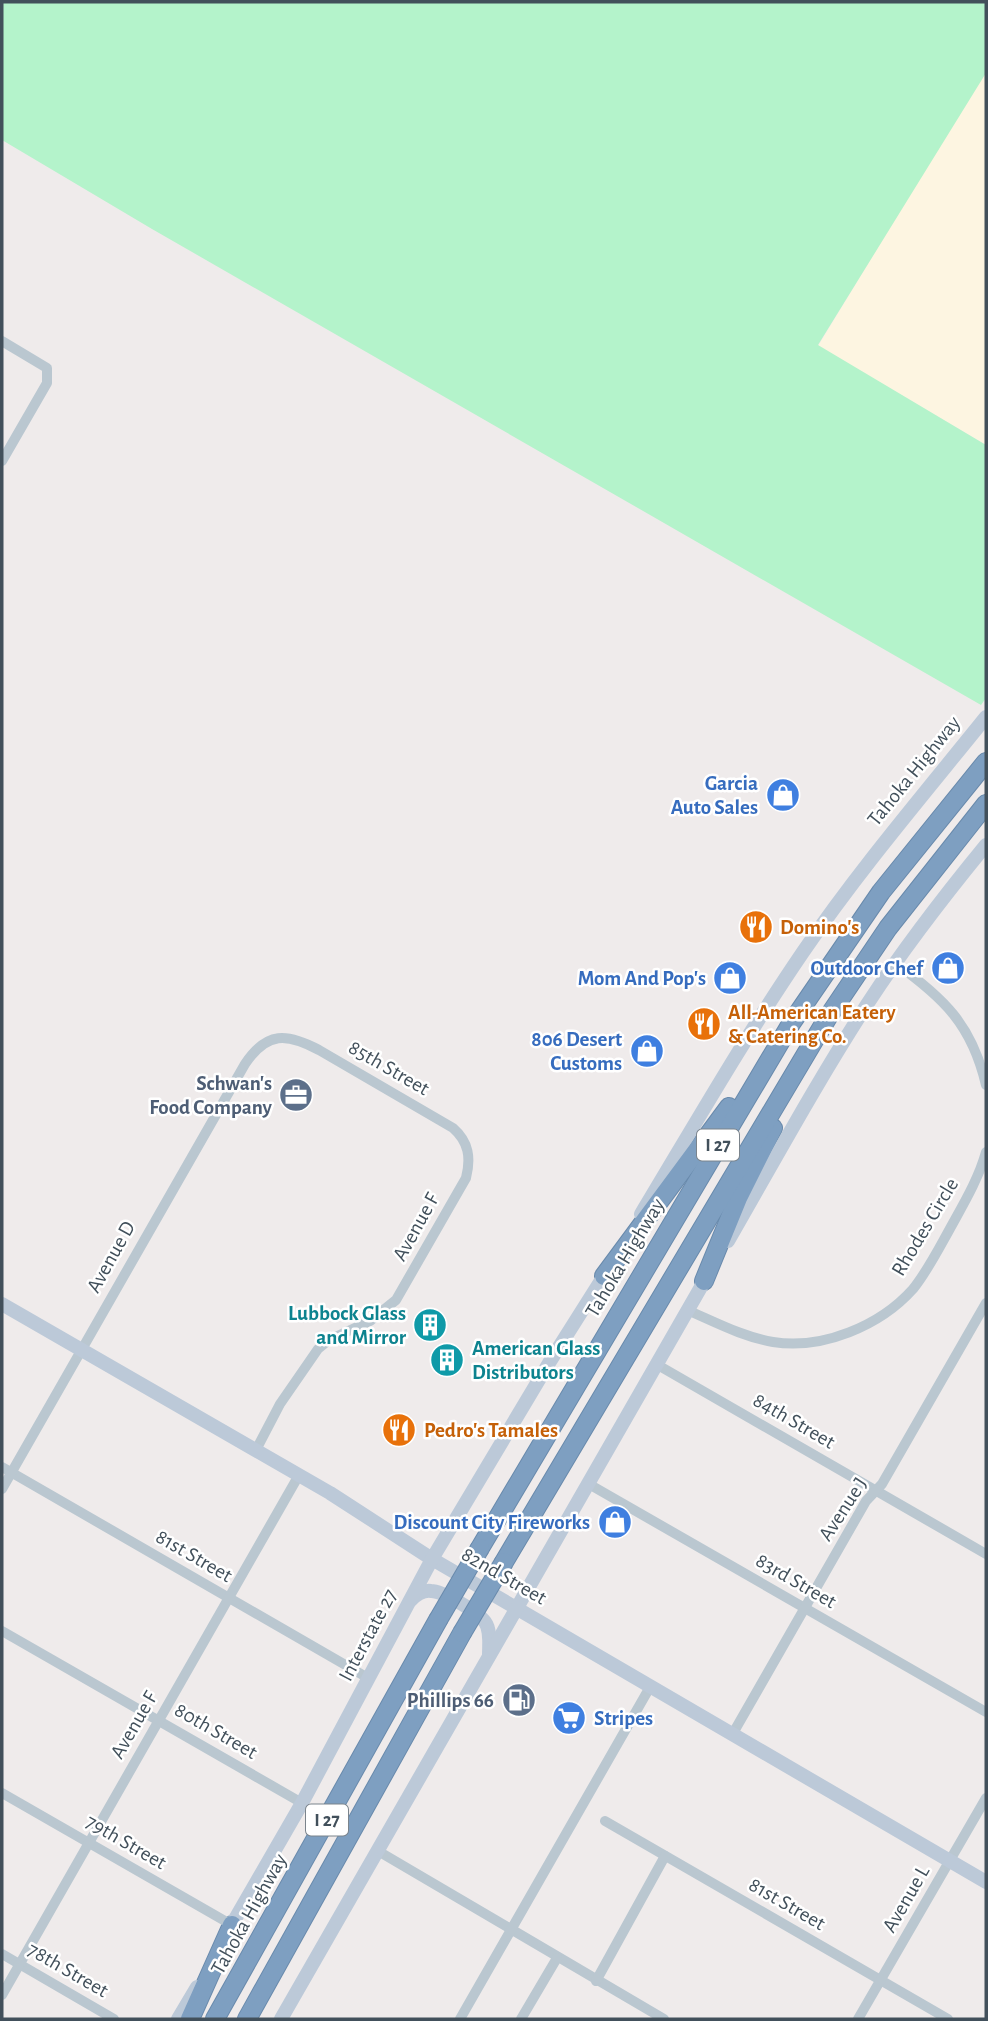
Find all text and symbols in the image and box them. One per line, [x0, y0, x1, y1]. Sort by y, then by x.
street label: Tahoka Highway [863, 712, 965, 830]
place label: Garcia Auto Sales [671, 773, 758, 818]
shop icon: Garcia Auto Sales [764, 776, 802, 814]
restaurant icon: Domino's [737, 908, 775, 946]
place label: Domino's [780, 917, 859, 938]
shop icon: Outdoor Chef [929, 949, 967, 987]
place label: Outdoor Chef [810, 958, 925, 979]
shop icon: Mom And Pop's [711, 959, 749, 997]
place label: Mom And Pop's [578, 968, 706, 989]
place label: All-American Eatery & Catering Co. [728, 1002, 896, 1047]
restaurant icon: All-American Eatery & Catering Co. [685, 1005, 723, 1043]
place label: 806 Desert Customs [531, 1029, 622, 1074]
shop icon: 806 Desert Customs [628, 1032, 666, 1070]
street label: 85th Street [345, 1037, 433, 1100]
place label: Schwan's Food Company [149, 1073, 273, 1118]
office icon: Schwan's Food Company [277, 1076, 315, 1114]
road number: I 27 [697, 1130, 739, 1161]
street label: Rhodes Circle [888, 1174, 962, 1280]
street label: Avenue F [389, 1189, 444, 1264]
street label: Tahoka Highway [581, 1195, 669, 1321]
street label: Avenue D [83, 1218, 139, 1296]
place label: Lubbock Glass and Mirror [288, 1303, 407, 1348]
building icon: Lubbock Glass and Mirror [411, 1306, 449, 1344]
place label: American Glass Distributors [472, 1338, 600, 1383]
building icon: American Glass Distributors [428, 1341, 466, 1379]
street label: 84th Street [750, 1389, 839, 1453]
restaurant icon: Pedro's Tamales [380, 1411, 418, 1449]
place label: Pedro's Tamales [424, 1420, 558, 1441]
street label: Avenue J [815, 1473, 871, 1545]
shop icon: Discount City Fireworks [596, 1503, 634, 1541]
place label: Discount City Fireworks [394, 1512, 590, 1533]
street label: 81st Street [152, 1526, 236, 1586]
street label: 82nd Street [458, 1543, 550, 1609]
street label: 83rd Street [752, 1550, 840, 1613]
street label: Interstate 27 [335, 1585, 401, 1685]
fuel station icon: Phillips 66 [500, 1681, 538, 1719]
street label: Avenue F [106, 1687, 162, 1762]
place label: Phillips 66 [407, 1690, 494, 1711]
street label: 80th Street [171, 1699, 261, 1763]
supermarket icon: Stripes [550, 1699, 588, 1737]
place label: Stripes [594, 1708, 653, 1729]
road number: I 27 [306, 1804, 348, 1836]
street label: 79th Street [82, 1811, 170, 1874]
street label: Tahoka Highway [207, 1850, 291, 1978]
street label: Avenue L [879, 1862, 934, 1936]
street label: 81st Street [745, 1874, 829, 1934]
street label: 78th Street [24, 1939, 112, 2002]

